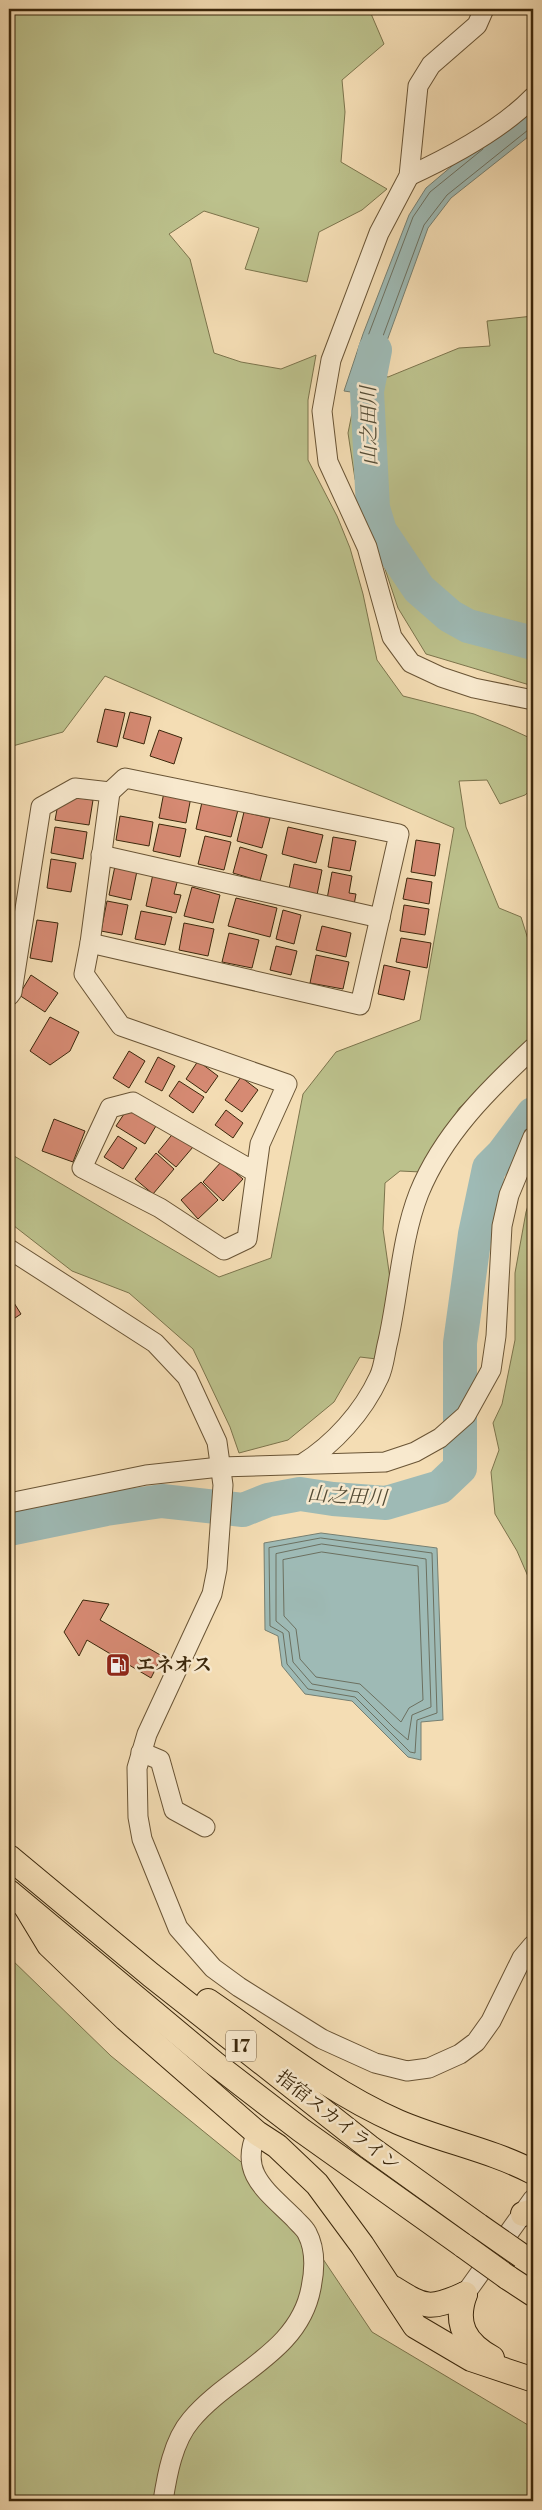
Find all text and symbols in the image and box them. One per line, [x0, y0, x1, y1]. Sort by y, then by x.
water label: 山之田川 [357, 384, 383, 466]
water label: 山之田川 [306, 1482, 390, 1512]
fuel station icon: エネオス [105, 1652, 131, 1678]
place label: エネオス [136, 1653, 212, 1677]
road number: 17 [226, 2030, 256, 2062]
street label: 指宿スカイライン [271, 2065, 405, 2177]

